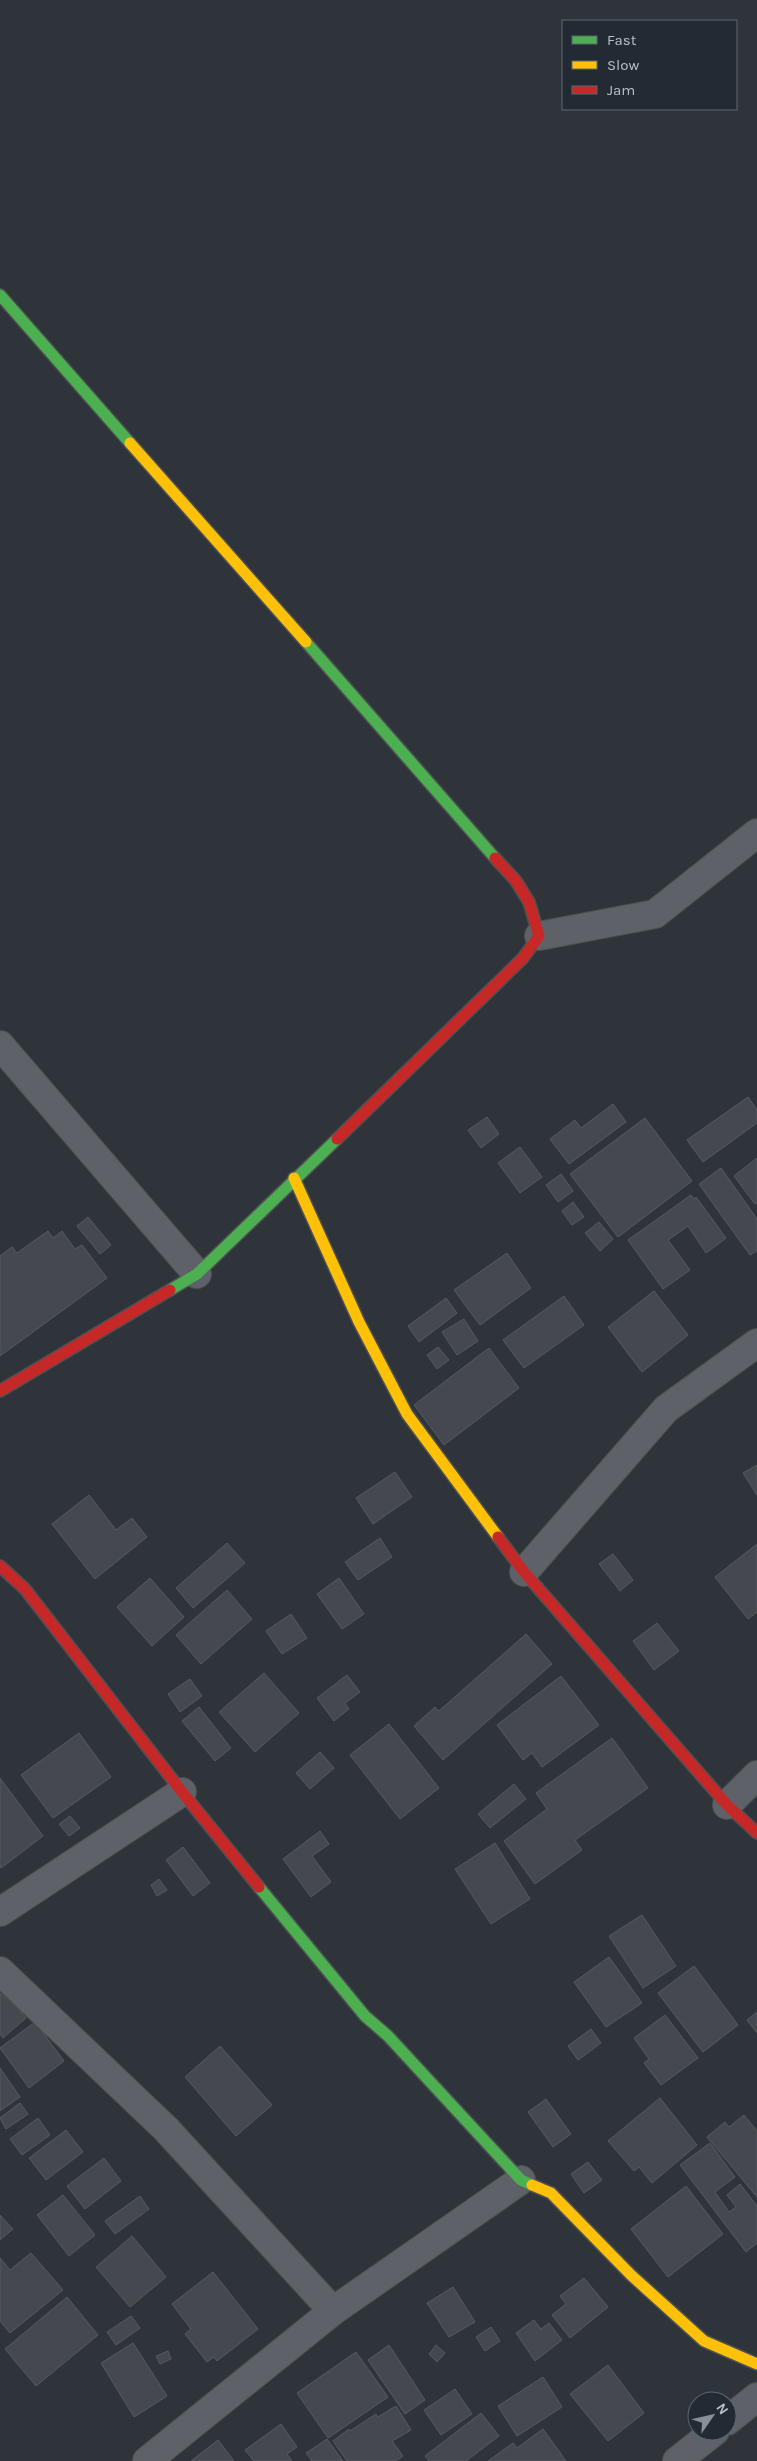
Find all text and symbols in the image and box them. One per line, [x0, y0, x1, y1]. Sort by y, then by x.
legend [562, 20, 737, 110]
text: Fast [607, 31, 637, 49]
text: Slow [607, 56, 639, 74]
text: Jam [607, 81, 635, 99]
north arrow [687, 2391, 737, 2441]
text: N [713, 2400, 732, 2418]

